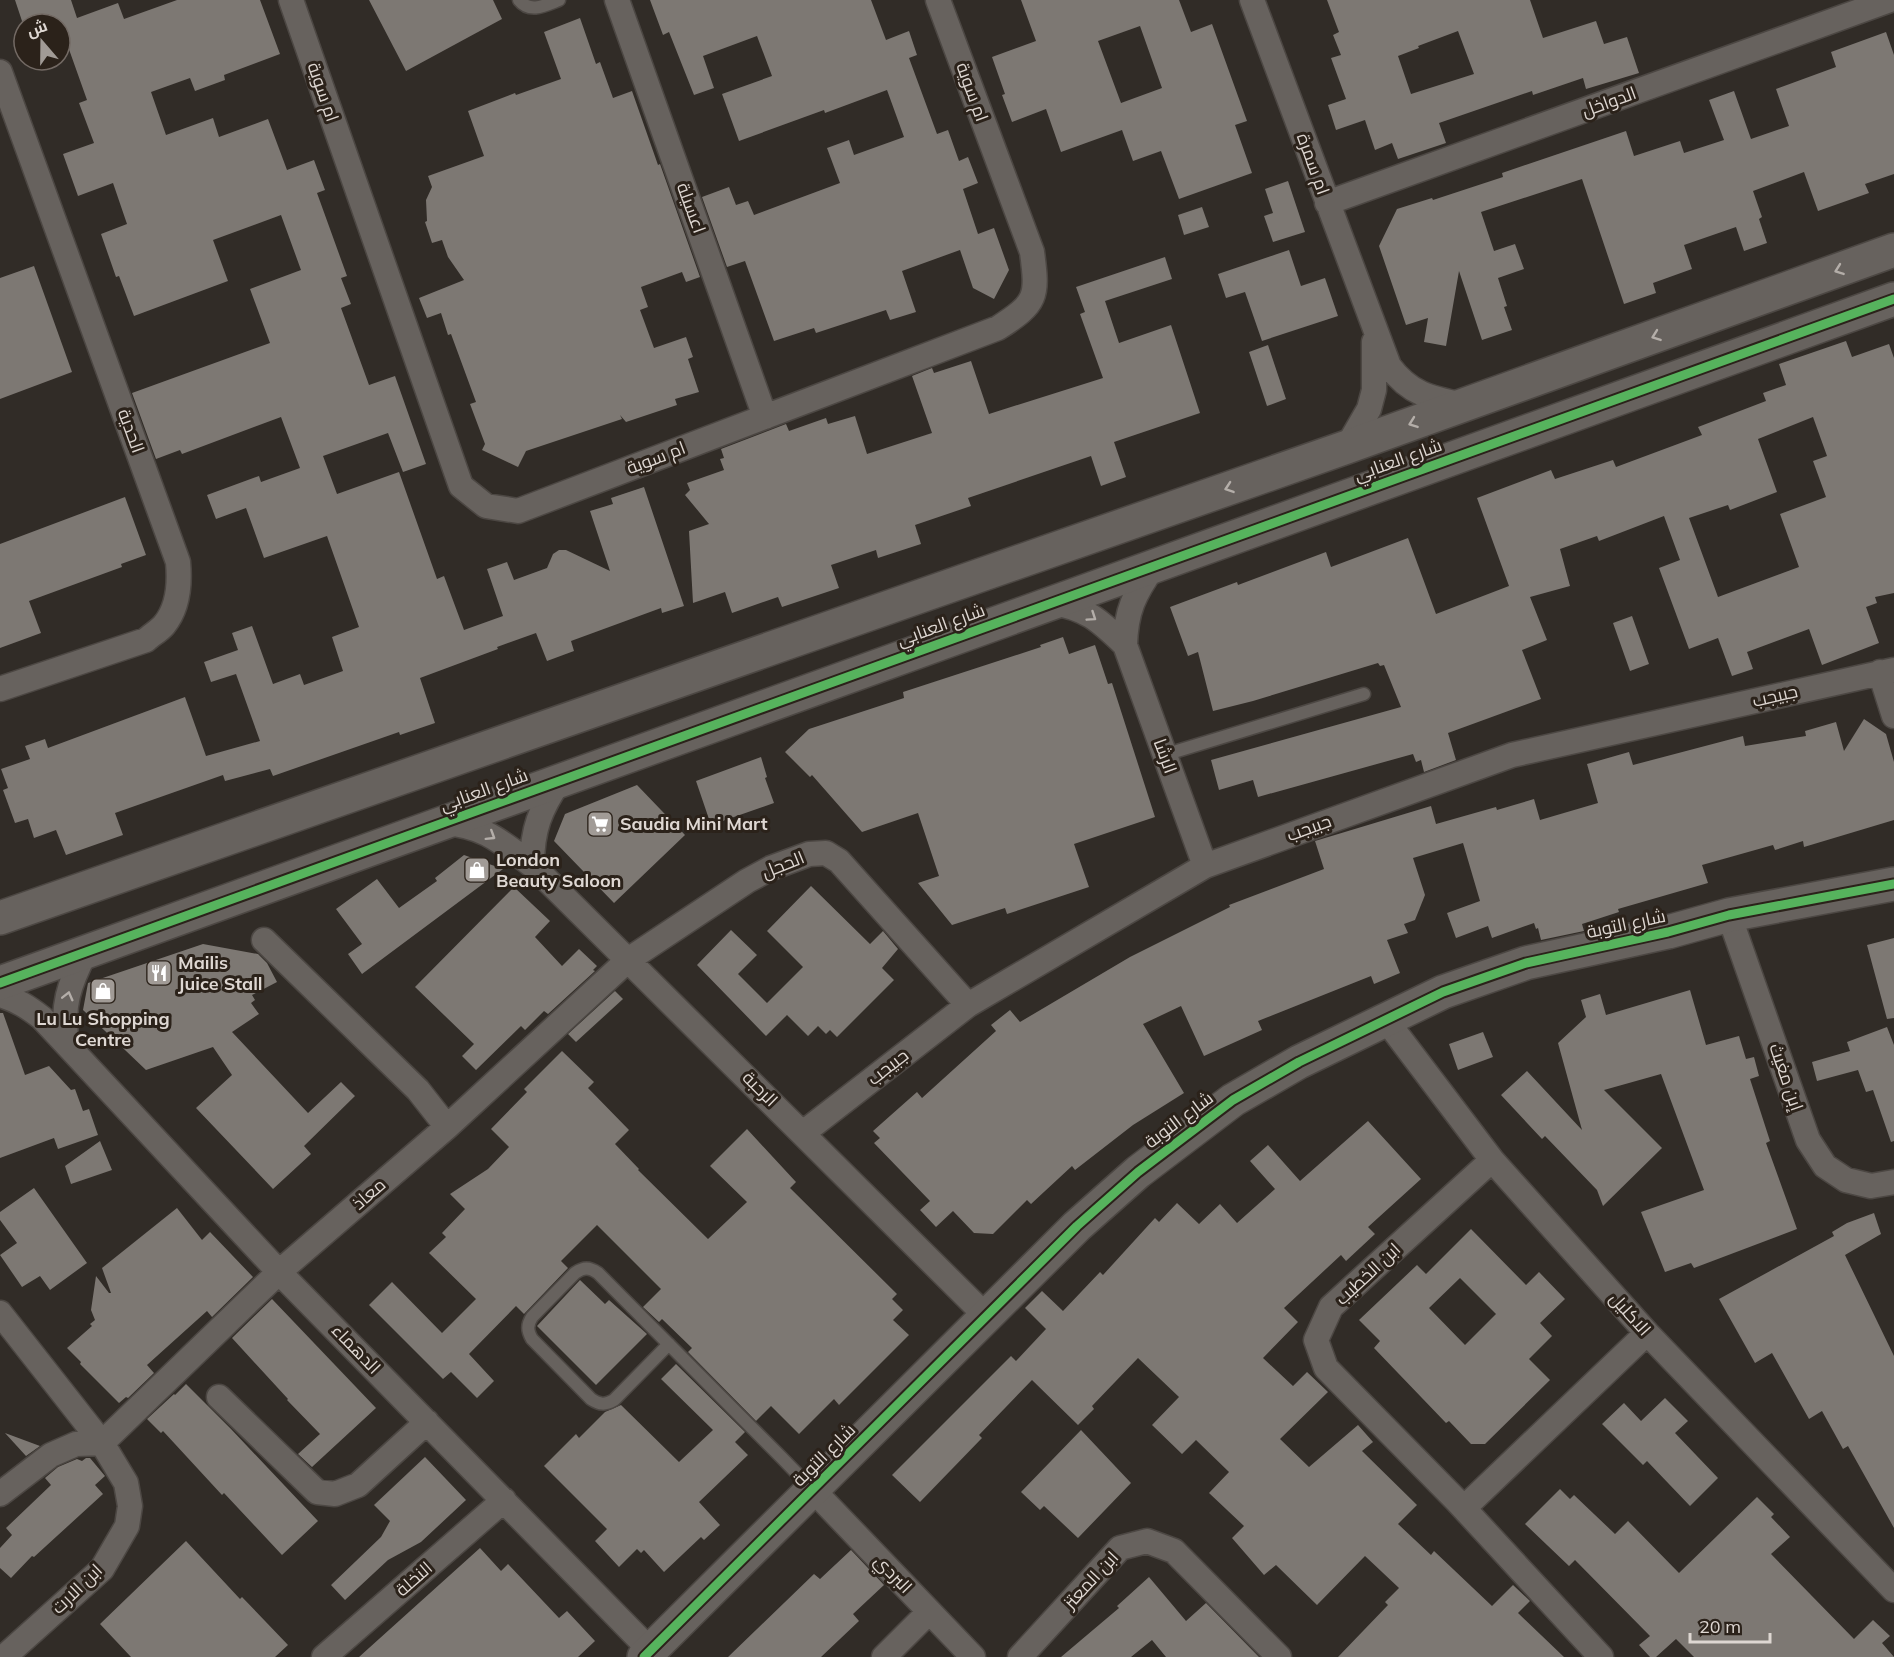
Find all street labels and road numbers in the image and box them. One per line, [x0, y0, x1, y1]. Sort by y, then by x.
street label: ام سوية [302, 59, 344, 125]
street label: ام سوية [950, 59, 994, 125]
street label: الدواخل [1578, 81, 1639, 122]
street label: ام سمرة [1291, 130, 1335, 198]
street label: اعسيلة [672, 179, 711, 236]
street label: الحدية [113, 406, 150, 456]
street label: شارع العنابي [1351, 433, 1446, 489]
street label: ام سوية [623, 436, 689, 480]
street label: شارع العنابي [894, 598, 989, 654]
street label: جبيجب [1750, 679, 1800, 712]
street label: الرشا [1149, 735, 1182, 776]
street label: شارع العنابي [437, 763, 532, 819]
street label: جبيجب [1283, 809, 1334, 846]
street label: الحجل [758, 846, 808, 883]
street label: شارع التوبة [1584, 904, 1668, 944]
street label: إبن مغيث [1764, 1040, 1809, 1114]
street label: جبيجب [862, 1043, 913, 1090]
street label: الرحبة [738, 1066, 783, 1111]
street label: شارع التوبة [1140, 1086, 1218, 1154]
street label: معاذ [347, 1173, 390, 1214]
street label: ابن الخطيب [1330, 1238, 1405, 1310]
street label: الاكليل [1605, 1287, 1656, 1340]
street label: الدهماء [327, 1319, 386, 1379]
street label: شارع التوبة [787, 1418, 861, 1492]
street label: ابن المعتز [1057, 1546, 1123, 1614]
street label: البردي [867, 1549, 917, 1600]
street label: النخلة [390, 1556, 437, 1601]
street label: ابن الارت [46, 1559, 107, 1619]

